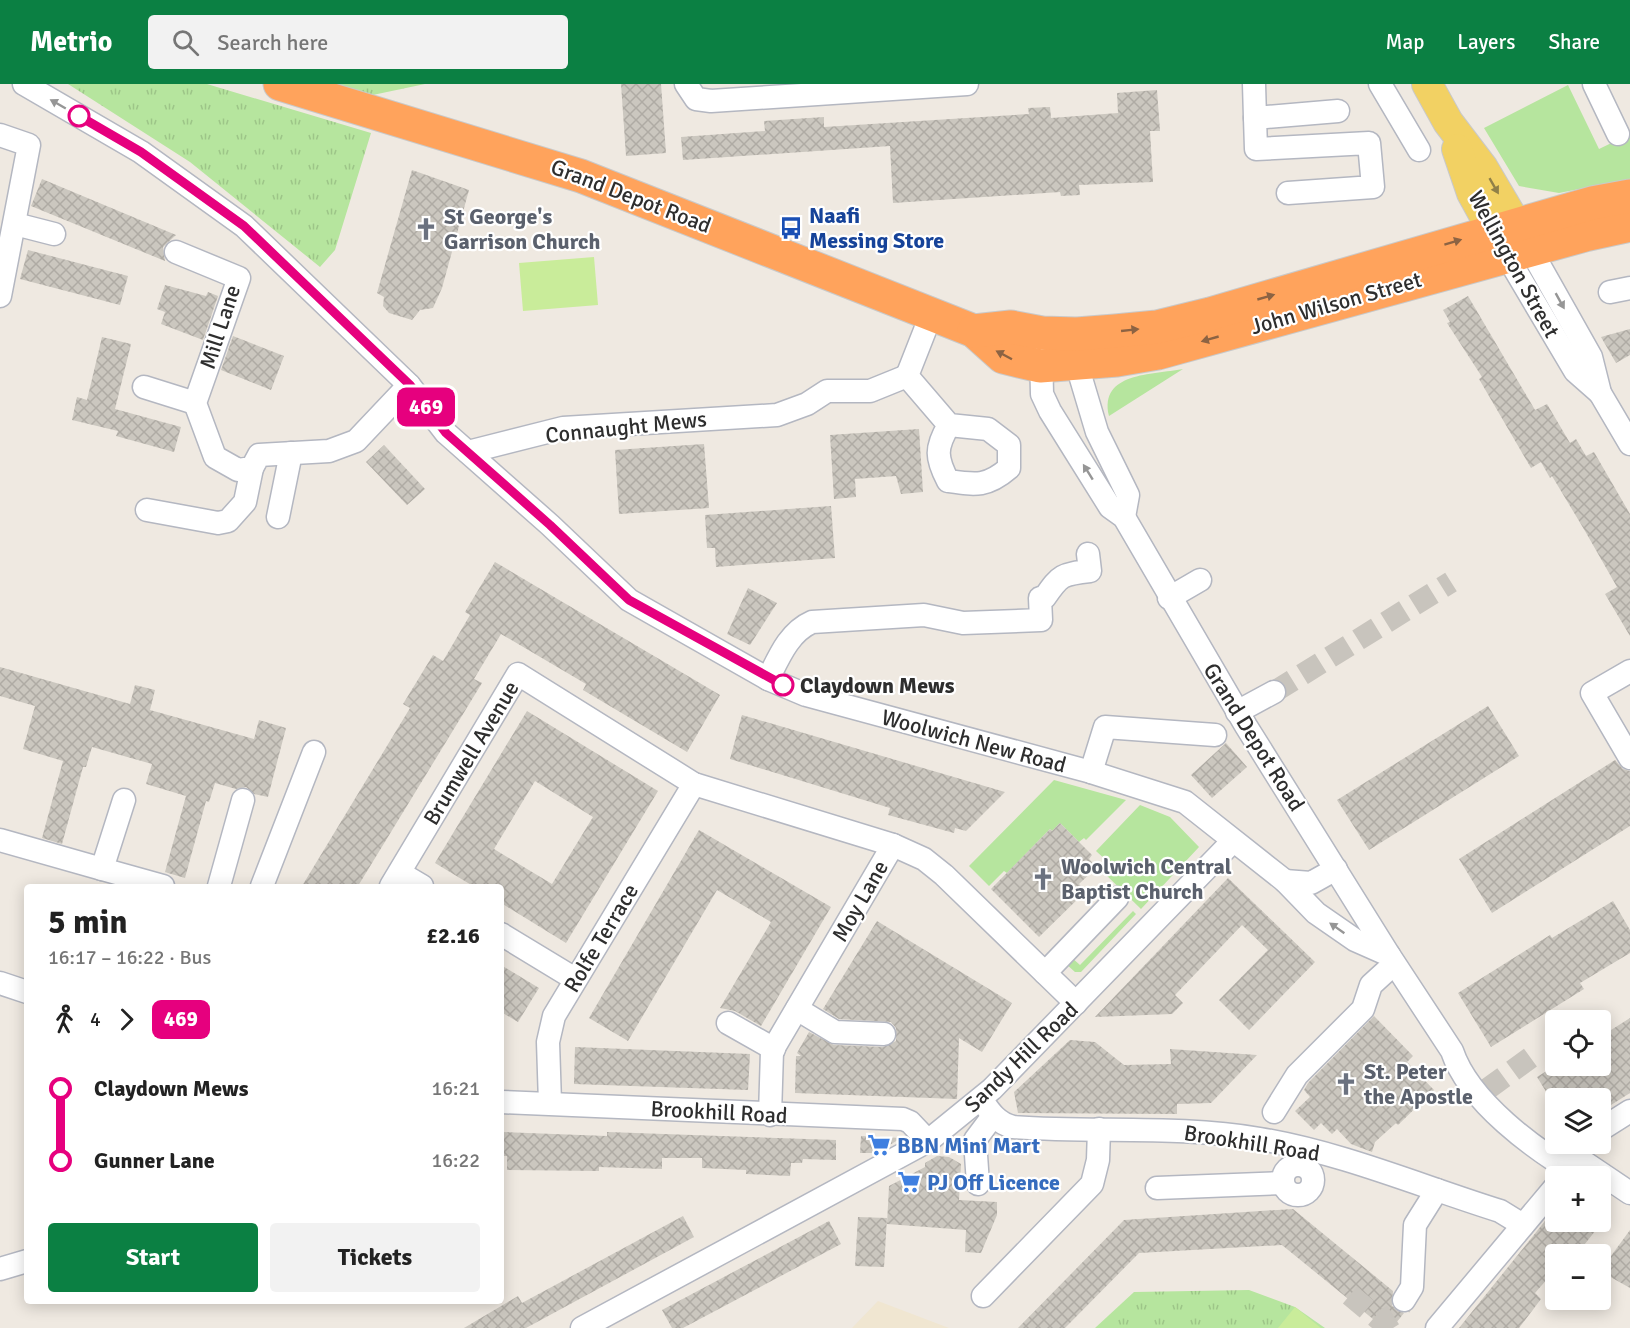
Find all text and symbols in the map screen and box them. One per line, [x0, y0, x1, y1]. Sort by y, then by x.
search box [148, 15, 568, 69]
text: Metrio [30, 25, 112, 59]
icon: search [169, 26, 202, 59]
text: Search here [217, 29, 328, 56]
text: Map [1386, 29, 1424, 55]
text: Layers [1457, 29, 1515, 55]
text: Share [1548, 29, 1600, 55]
one-way arrow [49, 99, 66, 109]
unlabelled marker [68, 105, 90, 127]
street label: Grand Depot Road [547, 153, 715, 239]
one-way arrow [1489, 178, 1499, 195]
street label: Wellington Street [1462, 186, 1566, 343]
place label: Naafi Messing Store [809, 202, 944, 254]
place label: St George's Garrison Church [444, 203, 601, 255]
bus stop icon: Naafi Messing Store [778, 215, 804, 241]
church icon: St George's Garrison Church [413, 216, 439, 242]
one-way arrow [1444, 237, 1462, 246]
street label: John Wilson Street [1247, 266, 1425, 340]
street label: Mill Lane [194, 282, 246, 372]
one-way arrow [1257, 292, 1275, 301]
one-way arrow [1555, 293, 1565, 310]
one-way arrow [1120, 325, 1139, 335]
one-way arrow [1201, 335, 1219, 344]
one-way arrow [995, 350, 1012, 360]
line badge: 469 [392, 388, 460, 426]
text: 469 [409, 394, 443, 420]
street label: Connaught Mews [544, 405, 708, 449]
one-way arrow [1082, 464, 1093, 480]
street label: Grand Depot Road [1198, 658, 1310, 816]
place label: Claydown Mews [800, 672, 955, 699]
marker: Claydown Mews [772, 674, 794, 696]
street label: Brumwell Avenue [417, 676, 525, 830]
street label: Woolwich New Road [879, 703, 1069, 779]
place label: Woolwich Central Baptist Church [1061, 853, 1232, 905]
street label: Moy Lane [826, 856, 894, 946]
church icon: Woolwich Central Baptist Church [1030, 866, 1056, 892]
street label: Rolfe Terrace [558, 879, 644, 997]
text: 5 min [48, 902, 128, 943]
text: £2.16 [426, 922, 480, 949]
one-way arrow [1330, 922, 1346, 934]
text: 16:17 – 16:22 · Bus [48, 945, 211, 970]
street label: Sandy Hill Road [959, 996, 1083, 1118]
icon: walk [48, 1003, 81, 1036]
icon: forward [110, 1003, 143, 1036]
text: 469 [164, 1006, 198, 1032]
text: 4 [90, 1007, 101, 1032]
map controls [1545, 1010, 1611, 1310]
button: locate [1545, 1010, 1611, 1076]
place label: St. Peter the Apostle [1363, 1058, 1473, 1110]
church icon: St. Peter the Apostle [1333, 1071, 1359, 1097]
text: Claydown Mews [94, 1075, 248, 1102]
text: 16:21 [431, 1076, 480, 1101]
button: layers [1545, 1088, 1611, 1154]
street label: Brookhill Road [650, 1095, 788, 1129]
street label: Brookhill Road [1182, 1119, 1322, 1167]
supermarket icon: BBN Mini Mart [866, 1132, 892, 1158]
place label: BBN Mini Mart [897, 1132, 1040, 1159]
text: Gunner Lane [94, 1147, 215, 1174]
text: 16:22 [431, 1148, 480, 1173]
button: + [1545, 1166, 1611, 1232]
supermarket icon: PJ Off Licence [896, 1169, 922, 1195]
place label: PJ Off Licence [927, 1169, 1060, 1196]
button: Start [48, 1223, 258, 1292]
button: Tickets [270, 1223, 480, 1292]
button: − [1545, 1244, 1611, 1310]

